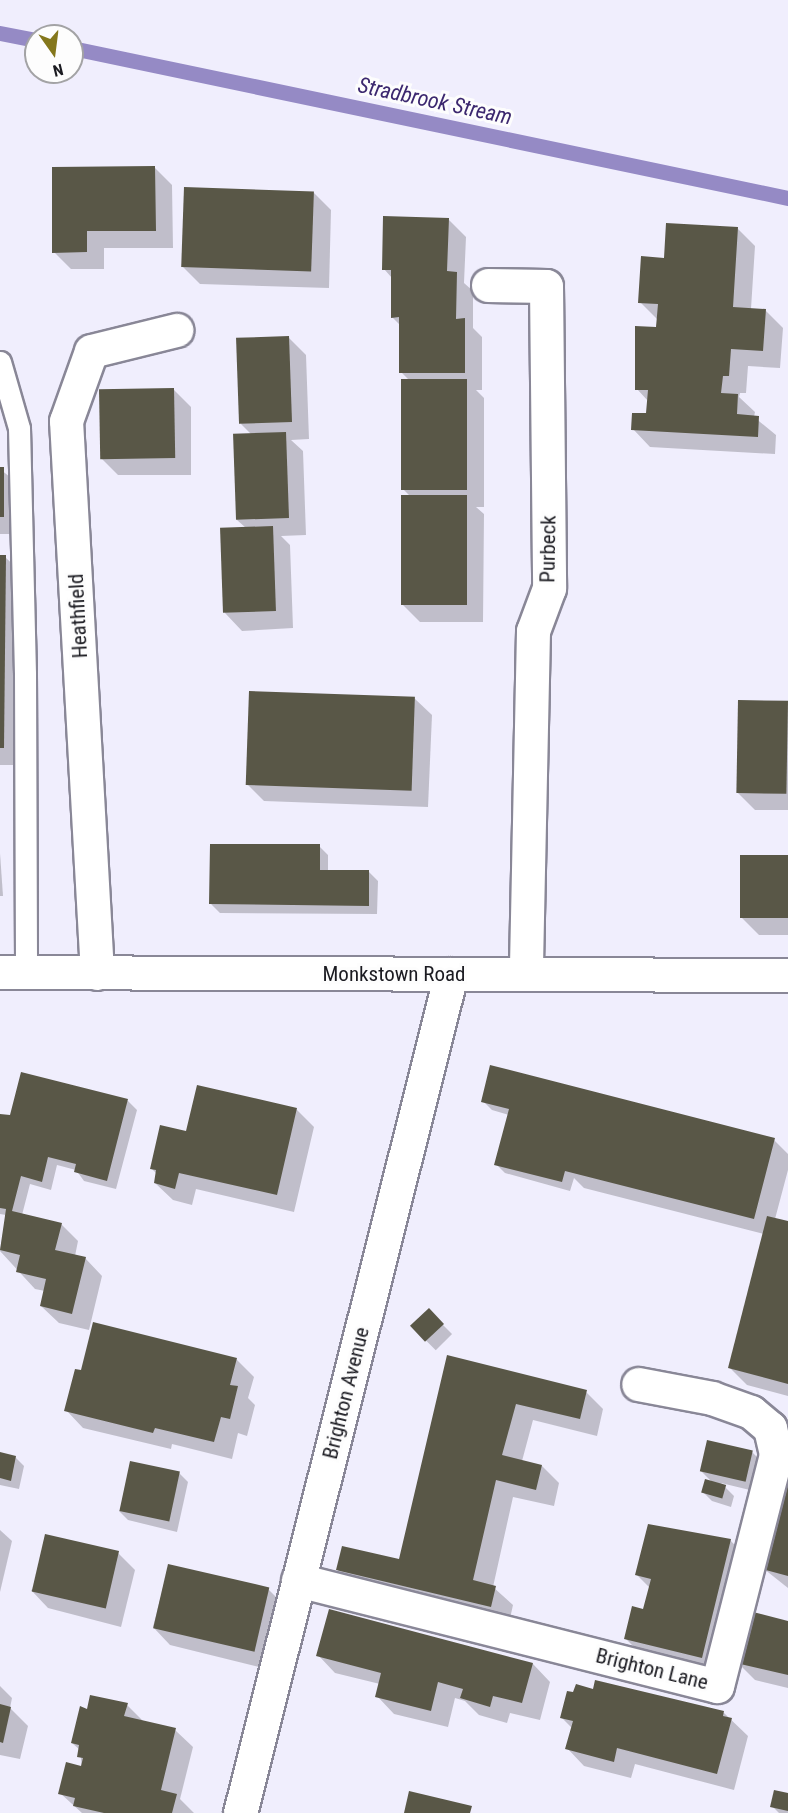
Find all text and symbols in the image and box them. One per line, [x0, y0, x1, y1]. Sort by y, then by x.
north arrow [24, 24, 84, 84]
text: N [51, 60, 65, 80]
water label: Stradbrook Stream [355, 72, 515, 130]
street label: Purbeck [535, 515, 561, 583]
street label: Heathfield [63, 573, 93, 659]
street label: Monkstown Road [323, 961, 465, 987]
street label: Brighton Avenue [317, 1324, 375, 1462]
street label: Brighton Lane [593, 1643, 711, 1695]

